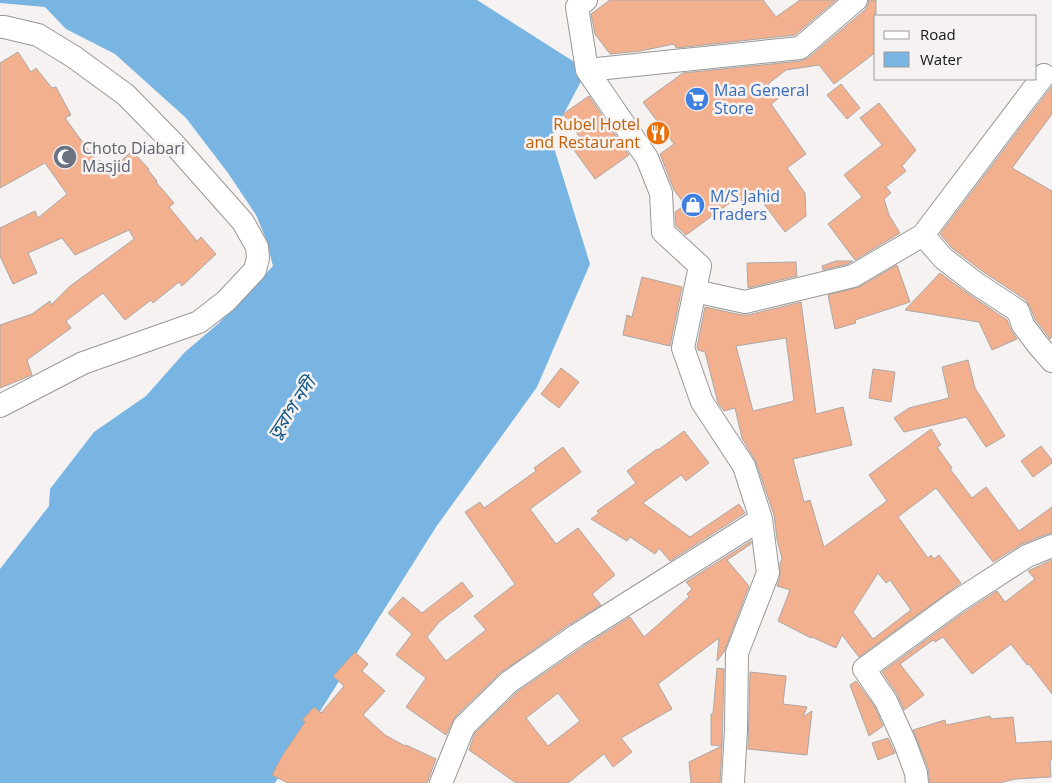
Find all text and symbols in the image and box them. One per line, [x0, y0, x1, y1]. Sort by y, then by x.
legend [874, 15, 1037, 80]
text: Road [920, 24, 956, 44]
text: Water [920, 49, 962, 69]
place label: Maa General Store [714, 79, 809, 119]
supermarket icon: Maa General Store [684, 86, 710, 112]
place label: Rubel Hotel and Restaurant [526, 113, 640, 153]
restaurant icon: Rubel Hotel and Restaurant [645, 120, 671, 146]
place label: Choto Diabari Masjid [82, 137, 185, 177]
mosque icon: Choto Diabari Masjid [52, 144, 78, 170]
place label: M/S Jahid Traders [710, 185, 780, 225]
shop icon: M/S Jahid Traders [680, 192, 706, 218]
water label: তুরাগ নদী [261, 370, 322, 444]

